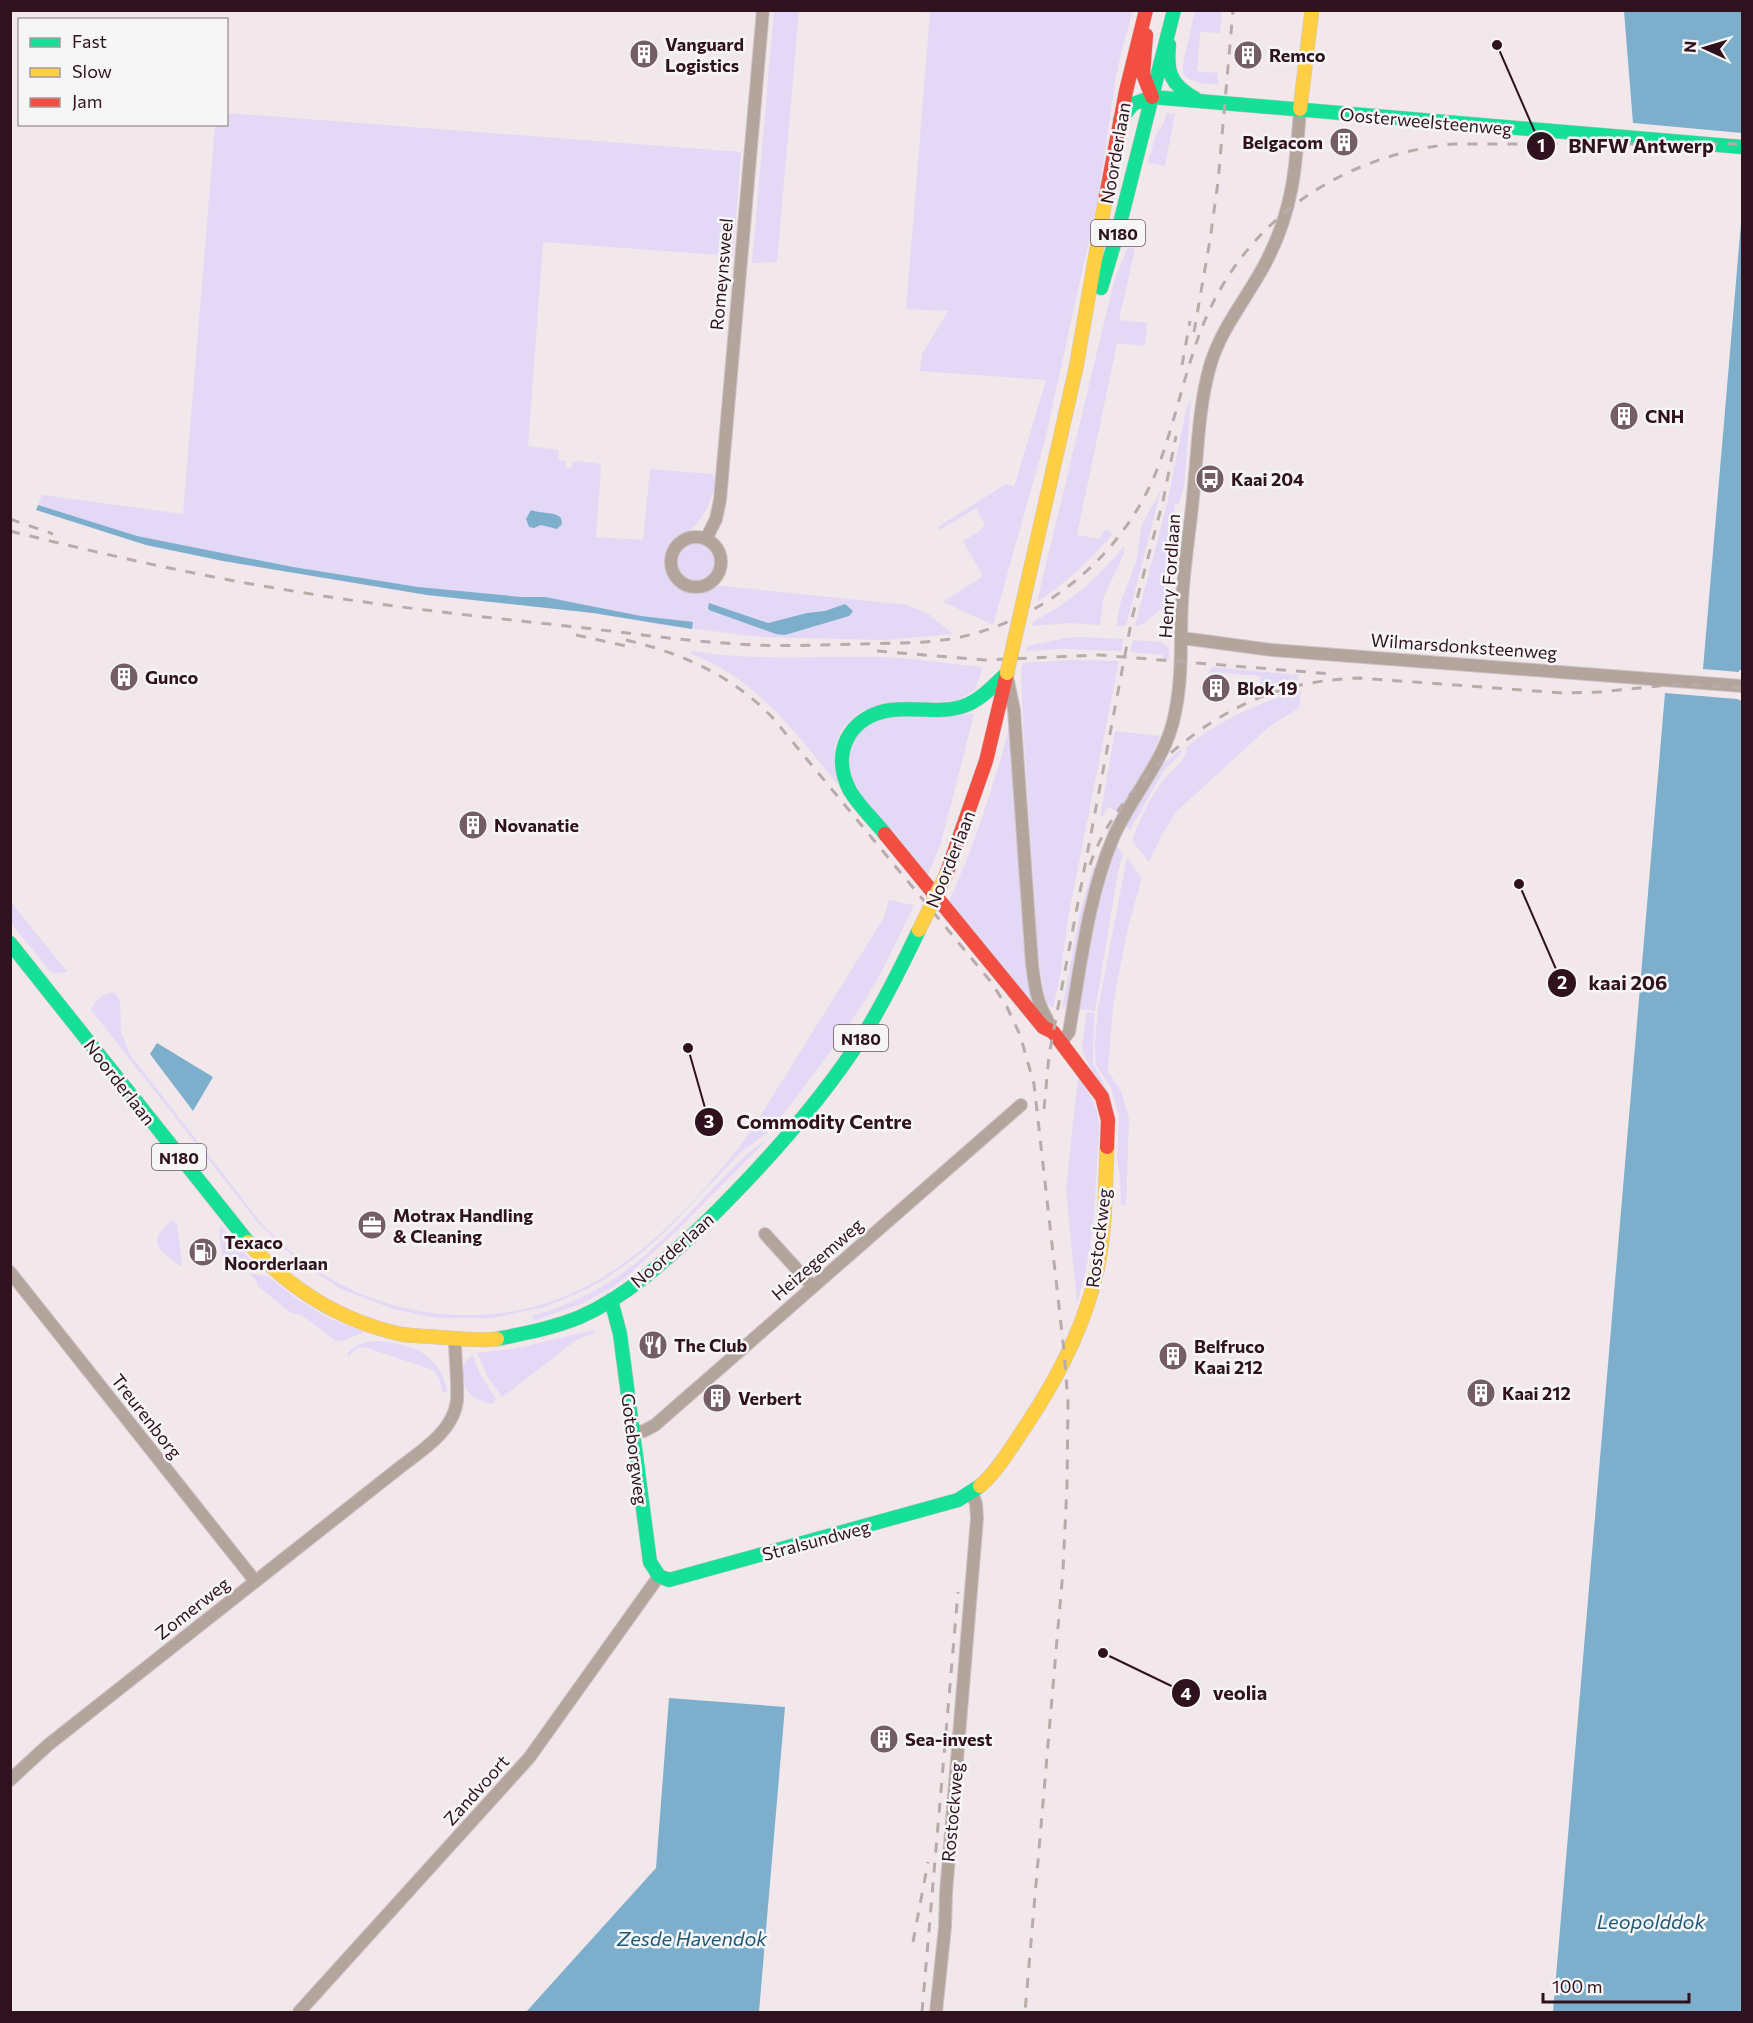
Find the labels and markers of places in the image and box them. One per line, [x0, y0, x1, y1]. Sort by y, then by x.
place label: Vanguard Logistics [665, 33, 744, 76]
building icon: Vanguard Logistics [628, 38, 660, 70]
building icon: Remco [1232, 39, 1264, 71]
place label: Remco [1269, 44, 1326, 66]
building icon: Belgacom [1328, 126, 1360, 158]
callout: BNFW Antwerp [1526, 127, 1725, 165]
place label: Belgacom [1242, 131, 1323, 153]
building icon: CNH [1608, 400, 1640, 432]
place label: CNH [1645, 405, 1684, 427]
bus stop icon: Kaai 204 [1194, 463, 1226, 495]
place label: Kaai 204 [1231, 468, 1304, 490]
building icon: Gunco [108, 661, 140, 693]
place label: Gunco [145, 666, 199, 688]
building icon: Blok 19 [1200, 672, 1232, 704]
place label: Blok 19 [1237, 677, 1298, 699]
building icon: Novanatie [457, 809, 489, 841]
place label: Novanatie [494, 814, 579, 836]
callout: kaai 206 [1547, 964, 1680, 1002]
callout: Commodity Centre [694, 1103, 924, 1141]
place label: Motrax Handling & Cleaning [393, 1204, 533, 1247]
office icon: Motrax Handling & Cleaning [356, 1209, 388, 1241]
place label: Texaco Noorderlaan [224, 1231, 328, 1274]
fuel station icon: Texaco Noorderlaan [187, 1236, 219, 1268]
restaurant icon: The Club [637, 1329, 669, 1361]
place label: The Club [674, 1334, 747, 1356]
place label: Belfruco Kaai 212 [1194, 1335, 1265, 1378]
building icon: Belfruco Kaai 212 [1157, 1340, 1189, 1372]
building icon: Kaai 212 [1465, 1377, 1497, 1409]
building icon: Verbert [701, 1382, 733, 1414]
place label: Kaai 212 [1502, 1382, 1571, 1404]
place label: Verbert [738, 1387, 802, 1409]
callout: veolia [1171, 1674, 1279, 1712]
building icon: Sea-invest [868, 1723, 900, 1755]
place label: Sea-invest [905, 1728, 993, 1750]

